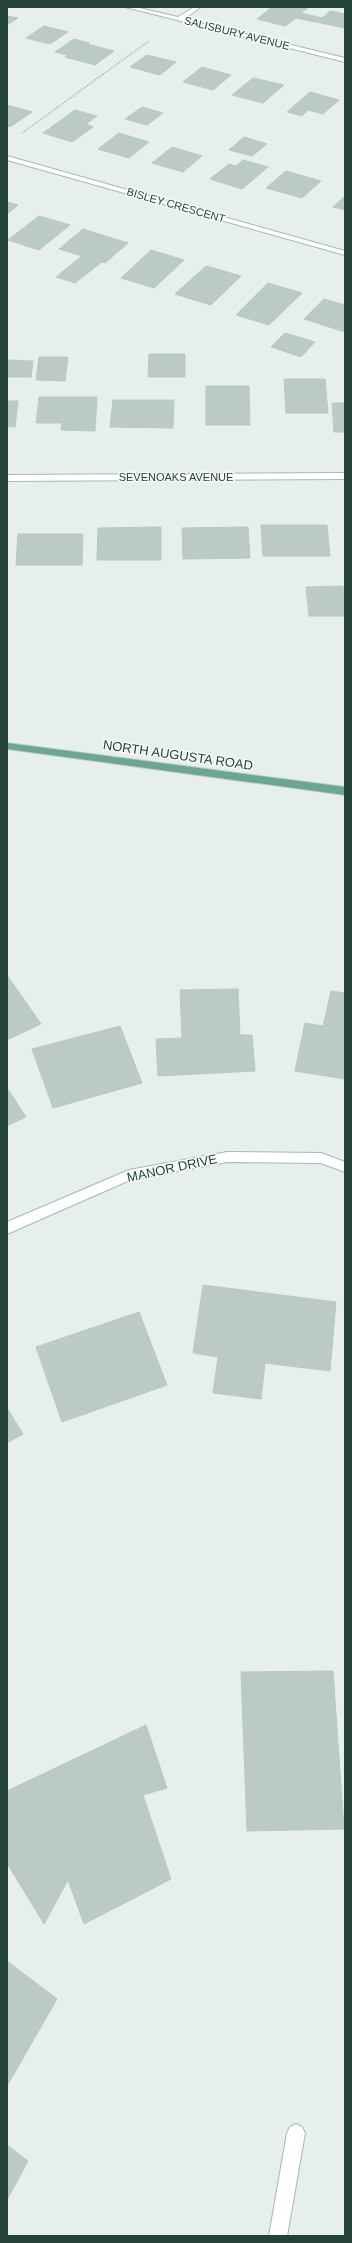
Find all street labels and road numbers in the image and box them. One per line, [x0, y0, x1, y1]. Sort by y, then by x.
street label: SALISBURY AVENUE [183, 14, 291, 52]
street label: BISLEY CRESCENT [125, 185, 227, 225]
street label: SEVENOAKS AVENUE [119, 471, 233, 483]
street label: NORTH AUGUSTA ROAD [102, 737, 254, 773]
street label: MANOR DRIVE [126, 1151, 219, 1185]

